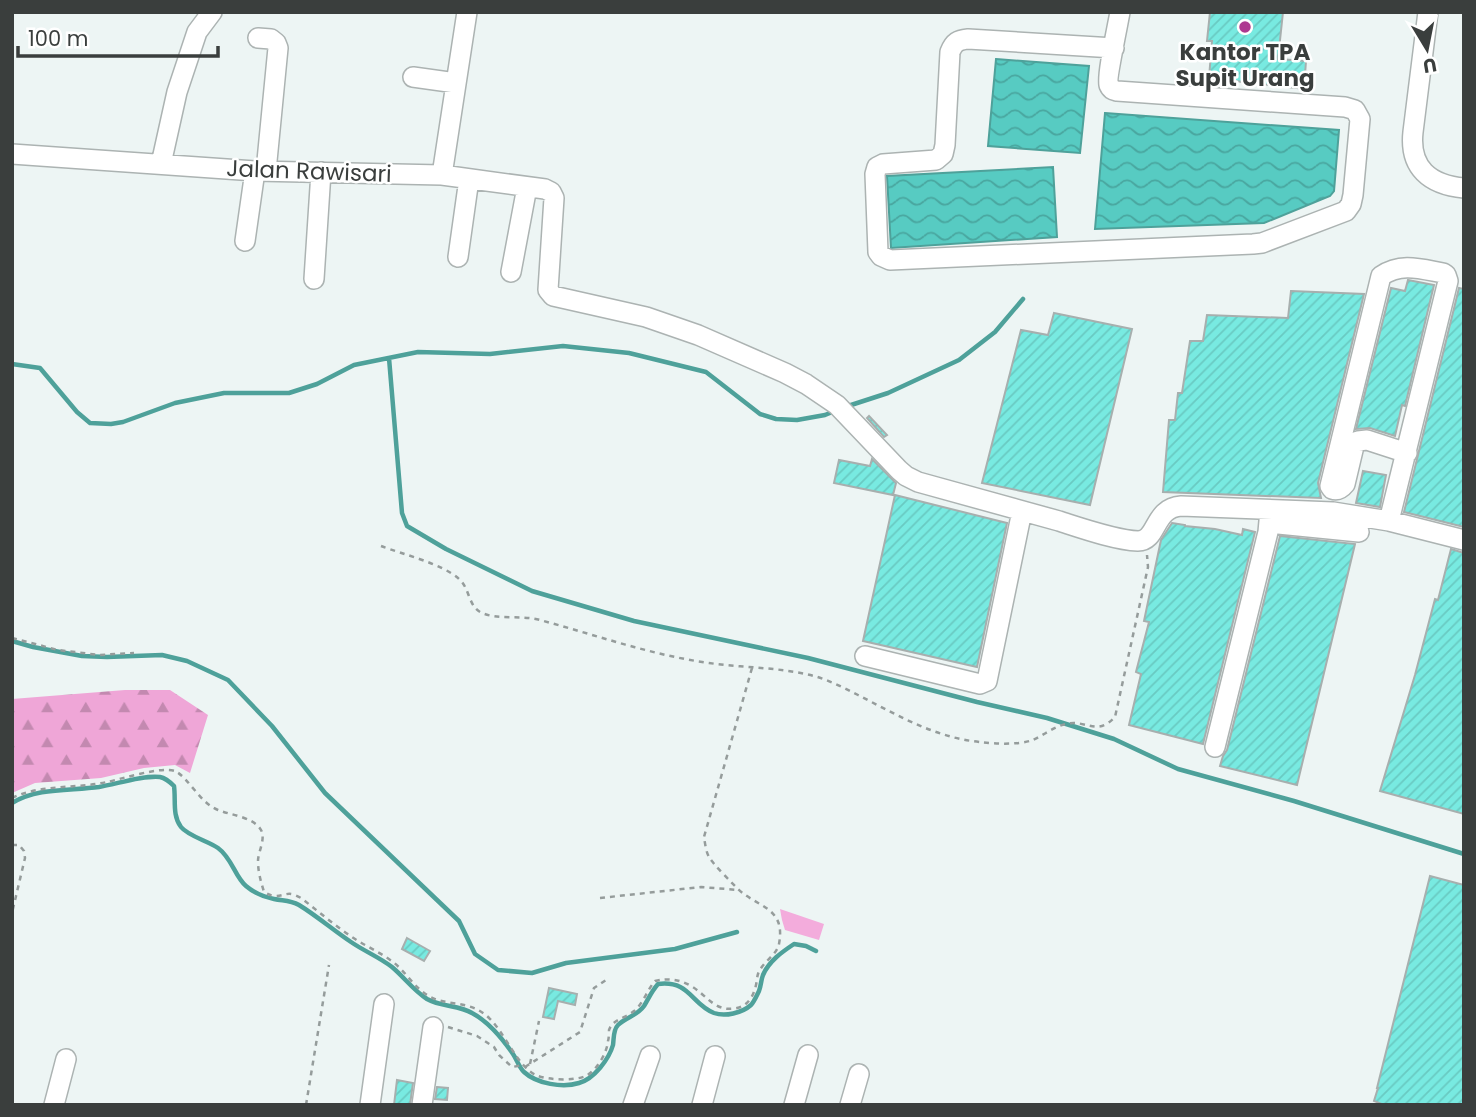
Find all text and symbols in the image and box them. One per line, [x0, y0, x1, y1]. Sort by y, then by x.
scale bar [18, 14, 217, 58]
north arrow [1392, 14, 1462, 84]
marker: Kantor TPA Supit Urang [1237, 19, 1253, 35]
text: 100 m [28, 24, 88, 53]
place label: Kantor TPA Supit Urang [1175, 36, 1315, 94]
text: U [1421, 51, 1439, 80]
street label: Jalan Rawisari [226, 152, 392, 190]

